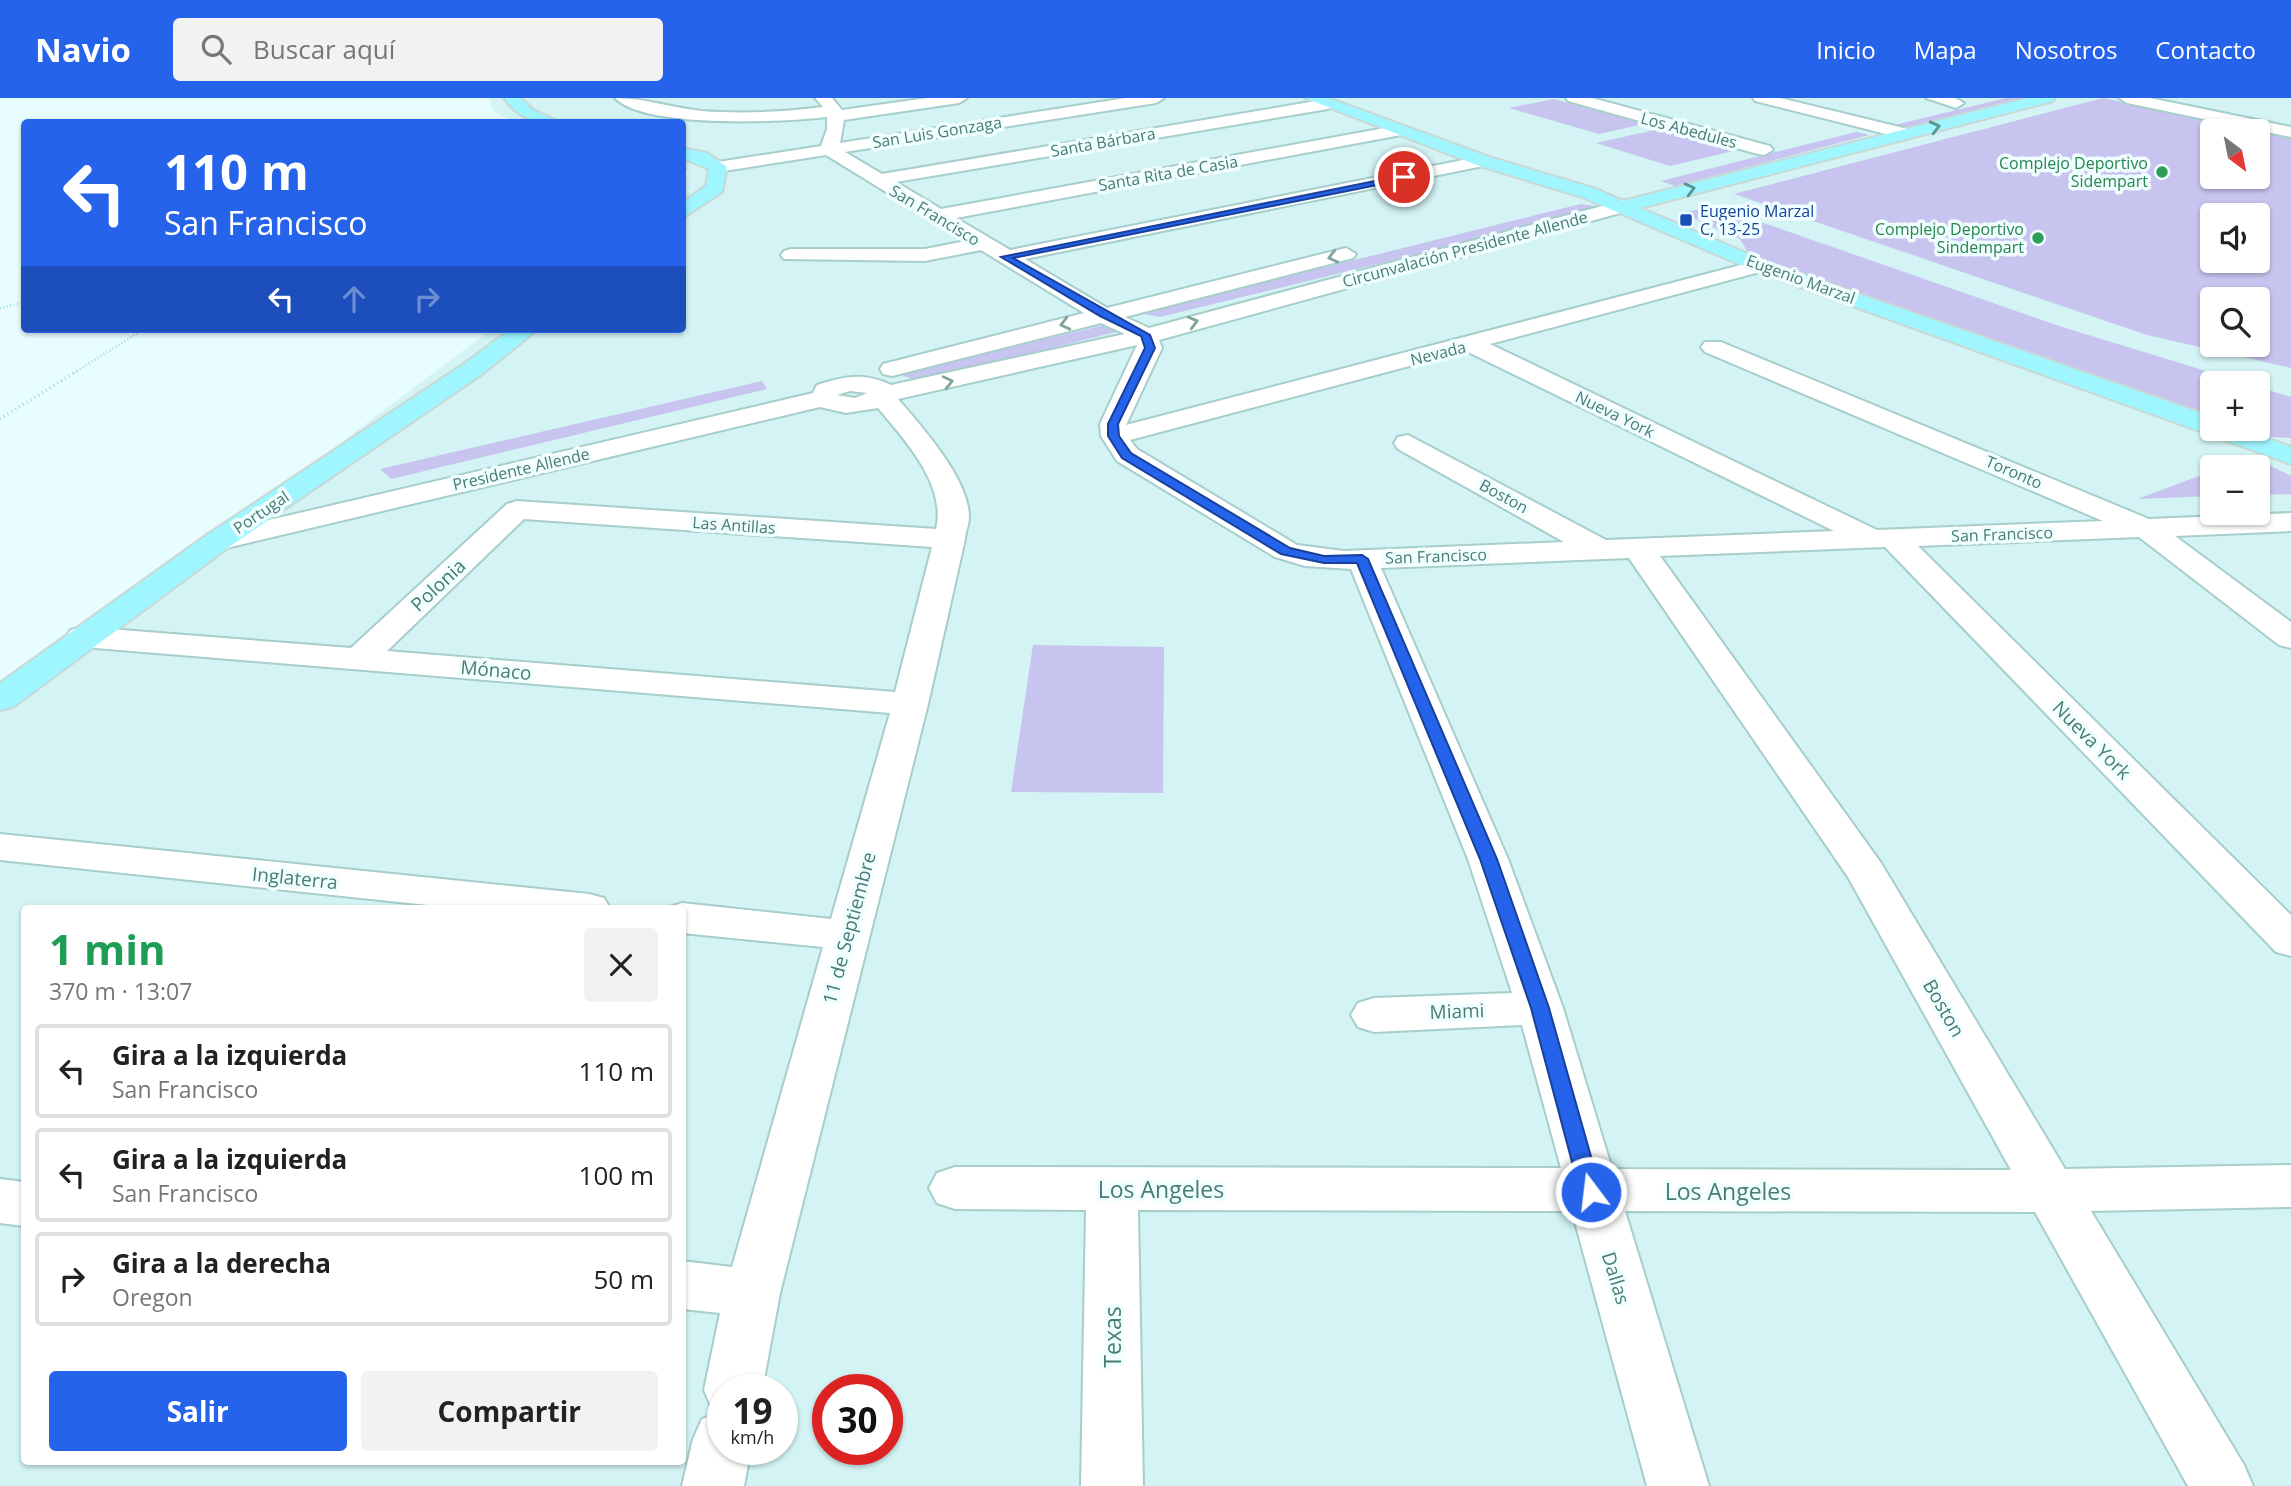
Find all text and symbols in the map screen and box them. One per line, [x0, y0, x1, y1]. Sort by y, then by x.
search box [173, 18, 663, 81]
text: Navio [35, 27, 131, 72]
icon: search [197, 30, 235, 68]
text: Buscar aquí [253, 31, 395, 67]
text: Inicio [1816, 33, 1876, 66]
text: Mapa [1914, 33, 1977, 66]
text: Nosotros [2015, 33, 2117, 66]
text: Contacto [2155, 33, 2256, 66]
street label: Los Abedules [1638, 107, 1740, 153]
street label: San Luis Gonzaga [871, 111, 1003, 153]
north arrow [2200, 119, 2270, 189]
map controls [2200, 119, 2270, 525]
one-way arrow [1928, 121, 1940, 135]
street label: Santa Bárbara [1049, 122, 1157, 162]
text: 110 m [164, 138, 309, 204]
icon: left [49, 147, 140, 238]
pin [1374, 147, 1434, 207]
street label: Santa Rita de Casia [1096, 150, 1240, 196]
place label: Complejo Deportivo Sidempart [1999, 152, 2148, 192]
icon: arrive [1385, 158, 1423, 196]
marker: Complejo Deportivo Sidempart [2154, 164, 2170, 180]
street label: San Francisco [886, 179, 984, 251]
one-way arrow [1684, 183, 1696, 197]
place label: Eugenio Marzal C, 13-25 [1700, 200, 1814, 240]
text: San Francisco [164, 201, 368, 244]
button: sound [2200, 203, 2270, 273]
street label: Circunvalación Presidente Allende [1340, 206, 1590, 292]
marker: Eugenio Marzal C, 13-25 [1678, 212, 1694, 228]
place label: Complejo Deportivo Sindempart [1875, 218, 2024, 258]
marker: Complejo Deportivo Sindempart [2030, 230, 2046, 246]
one-way arrow [1327, 249, 1339, 263]
street label: Eugenio Marzal [1744, 249, 1858, 309]
icon: left [262, 280, 300, 318]
icon: ahead [335, 280, 373, 318]
icon: right [408, 280, 446, 318]
button: search [2200, 287, 2270, 357]
one-way arrow [1059, 316, 1071, 330]
one-way arrow [1186, 316, 1198, 330]
street label: Nevada [1408, 335, 1468, 371]
button: + [2200, 371, 2270, 441]
one-way arrow [942, 376, 954, 390]
street label: Nueva York [1572, 385, 1659, 443]
street label: Presidente Allende [450, 443, 592, 495]
street label: Toronto [1982, 450, 2046, 494]
button: − [2200, 455, 2270, 525]
street label: Boston [1476, 474, 1532, 518]
street label: Portugal [229, 485, 293, 539]
street label: Las Antillas [692, 511, 776, 539]
street label: San Francisco [1951, 521, 2053, 547]
street label: San Francisco [1385, 543, 1487, 569]
street label: Polonia [405, 553, 471, 617]
street label: Mónaco [459, 654, 533, 686]
street label: Nueva York [2047, 695, 2137, 785]
street label: 11 de Septiembre [816, 849, 882, 1007]
street label: Inglaterra [251, 861, 339, 895]
text: 1 min [49, 920, 166, 977]
button: close [584, 928, 658, 1002]
street label: Boston [1917, 974, 1971, 1042]
text: 370 m · 13:07 [49, 975, 192, 1007]
street label: Miami [1429, 997, 1485, 1025]
text: Gira a la izquierda [112, 1037, 347, 1073]
icon: left [53, 1052, 91, 1090]
text: 110 m [579, 1053, 654, 1089]
text: San Francisco [112, 1073, 258, 1105]
text: Gira a la izquierda [112, 1141, 347, 1177]
position arrow [1554, 1155, 1628, 1229]
icon: left [53, 1156, 91, 1194]
text: 100 m [579, 1157, 654, 1193]
street label: Los Angeles [1098, 1173, 1224, 1205]
street label: Los Angeles [1665, 1175, 1791, 1207]
text: San Francisco [112, 1177, 258, 1209]
text: Gira a la derecha [112, 1245, 331, 1281]
street label: Dallas [1596, 1249, 1636, 1307]
icon: right [53, 1260, 91, 1298]
text: 50 m [593, 1261, 654, 1297]
text: Oregon [112, 1281, 193, 1313]
street label: Texas [1096, 1306, 1128, 1368]
button: Salir [49, 1371, 347, 1451]
button: Compartir [361, 1371, 658, 1451]
speed limit sign: 30 [812, 1374, 903, 1465]
text: 19 [732, 1387, 773, 1434]
text: km/h [731, 1425, 774, 1449]

